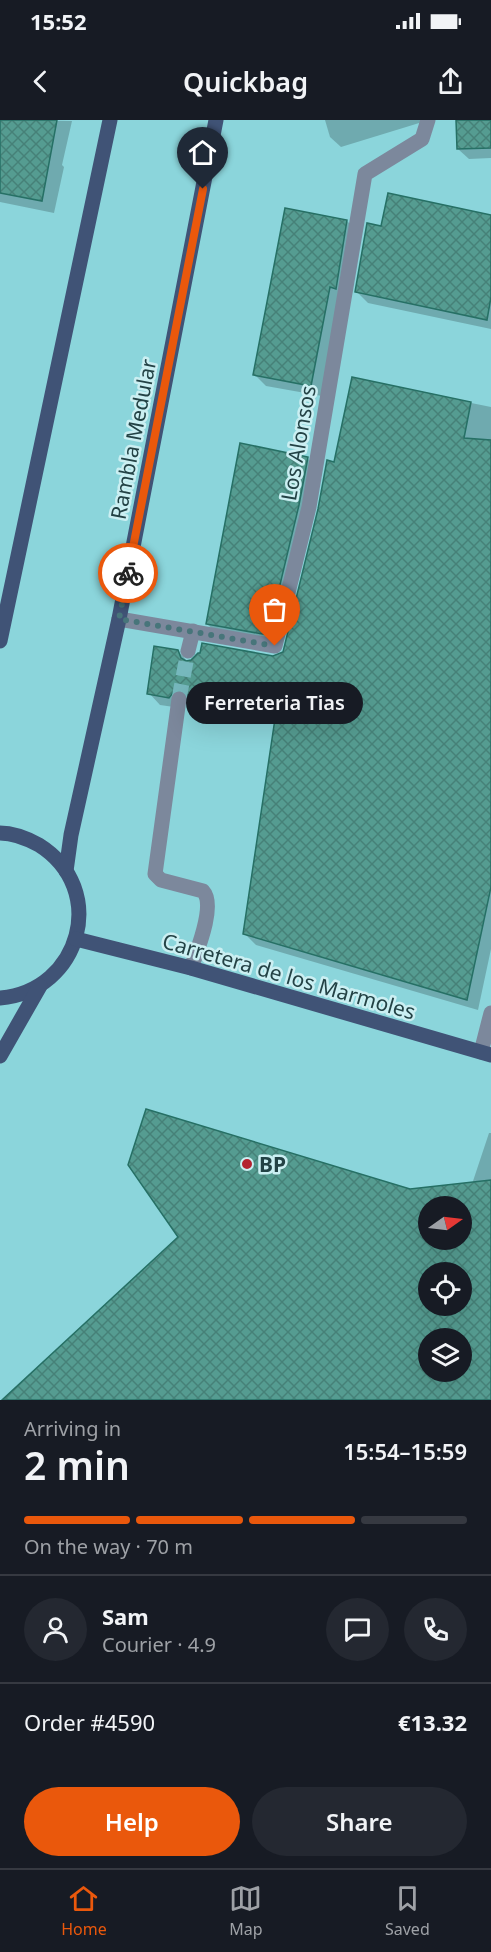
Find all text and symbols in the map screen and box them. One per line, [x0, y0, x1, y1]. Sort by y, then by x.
text: 15:52 [30, 6, 87, 36]
text: Quickbag [183, 63, 308, 100]
icon: back [24, 65, 57, 98]
icon: share [434, 65, 467, 98]
pin [177, 127, 228, 189]
icon: home [186, 136, 219, 169]
street label: Rambla Medular [104, 356, 162, 522]
street label: Los Alonsos [274, 383, 322, 503]
courier [98, 543, 158, 603]
icon: bike [112, 557, 145, 590]
pin [249, 584, 300, 646]
icon: bag [258, 593, 291, 626]
callout: Ferreteria Tias [186, 682, 364, 724]
text: Ferreteria Tias [204, 689, 345, 716]
street label: Carretera de los Marmoles [159, 926, 419, 1026]
place label: BP [259, 1150, 286, 1178]
marker: BP [240, 1157, 254, 1171]
north arrow [418, 1196, 472, 1250]
map controls [418, 1196, 472, 1382]
button: locate [418, 1262, 472, 1316]
button: layers [418, 1328, 472, 1382]
text: Arriving in [24, 1415, 121, 1442]
text: 15:54–15:59 [343, 1436, 467, 1466]
text: 2 min [24, 1438, 130, 1491]
text: On the way · 70 m [24, 1533, 193, 1560]
button: person [24, 1598, 87, 1661]
button: chat [326, 1598, 389, 1661]
button: phone [404, 1598, 467, 1661]
text: Sam [102, 1601, 149, 1631]
text: Courier · 4.9 [102, 1631, 216, 1658]
text: Order #4590 [24, 1707, 155, 1737]
text: €13.32 [398, 1707, 467, 1737]
button: Help [24, 1787, 240, 1856]
button: Share [252, 1787, 467, 1856]
tab: Home [61, 1882, 107, 1940]
tab: Map [229, 1882, 263, 1940]
tab: Saved [385, 1882, 430, 1940]

